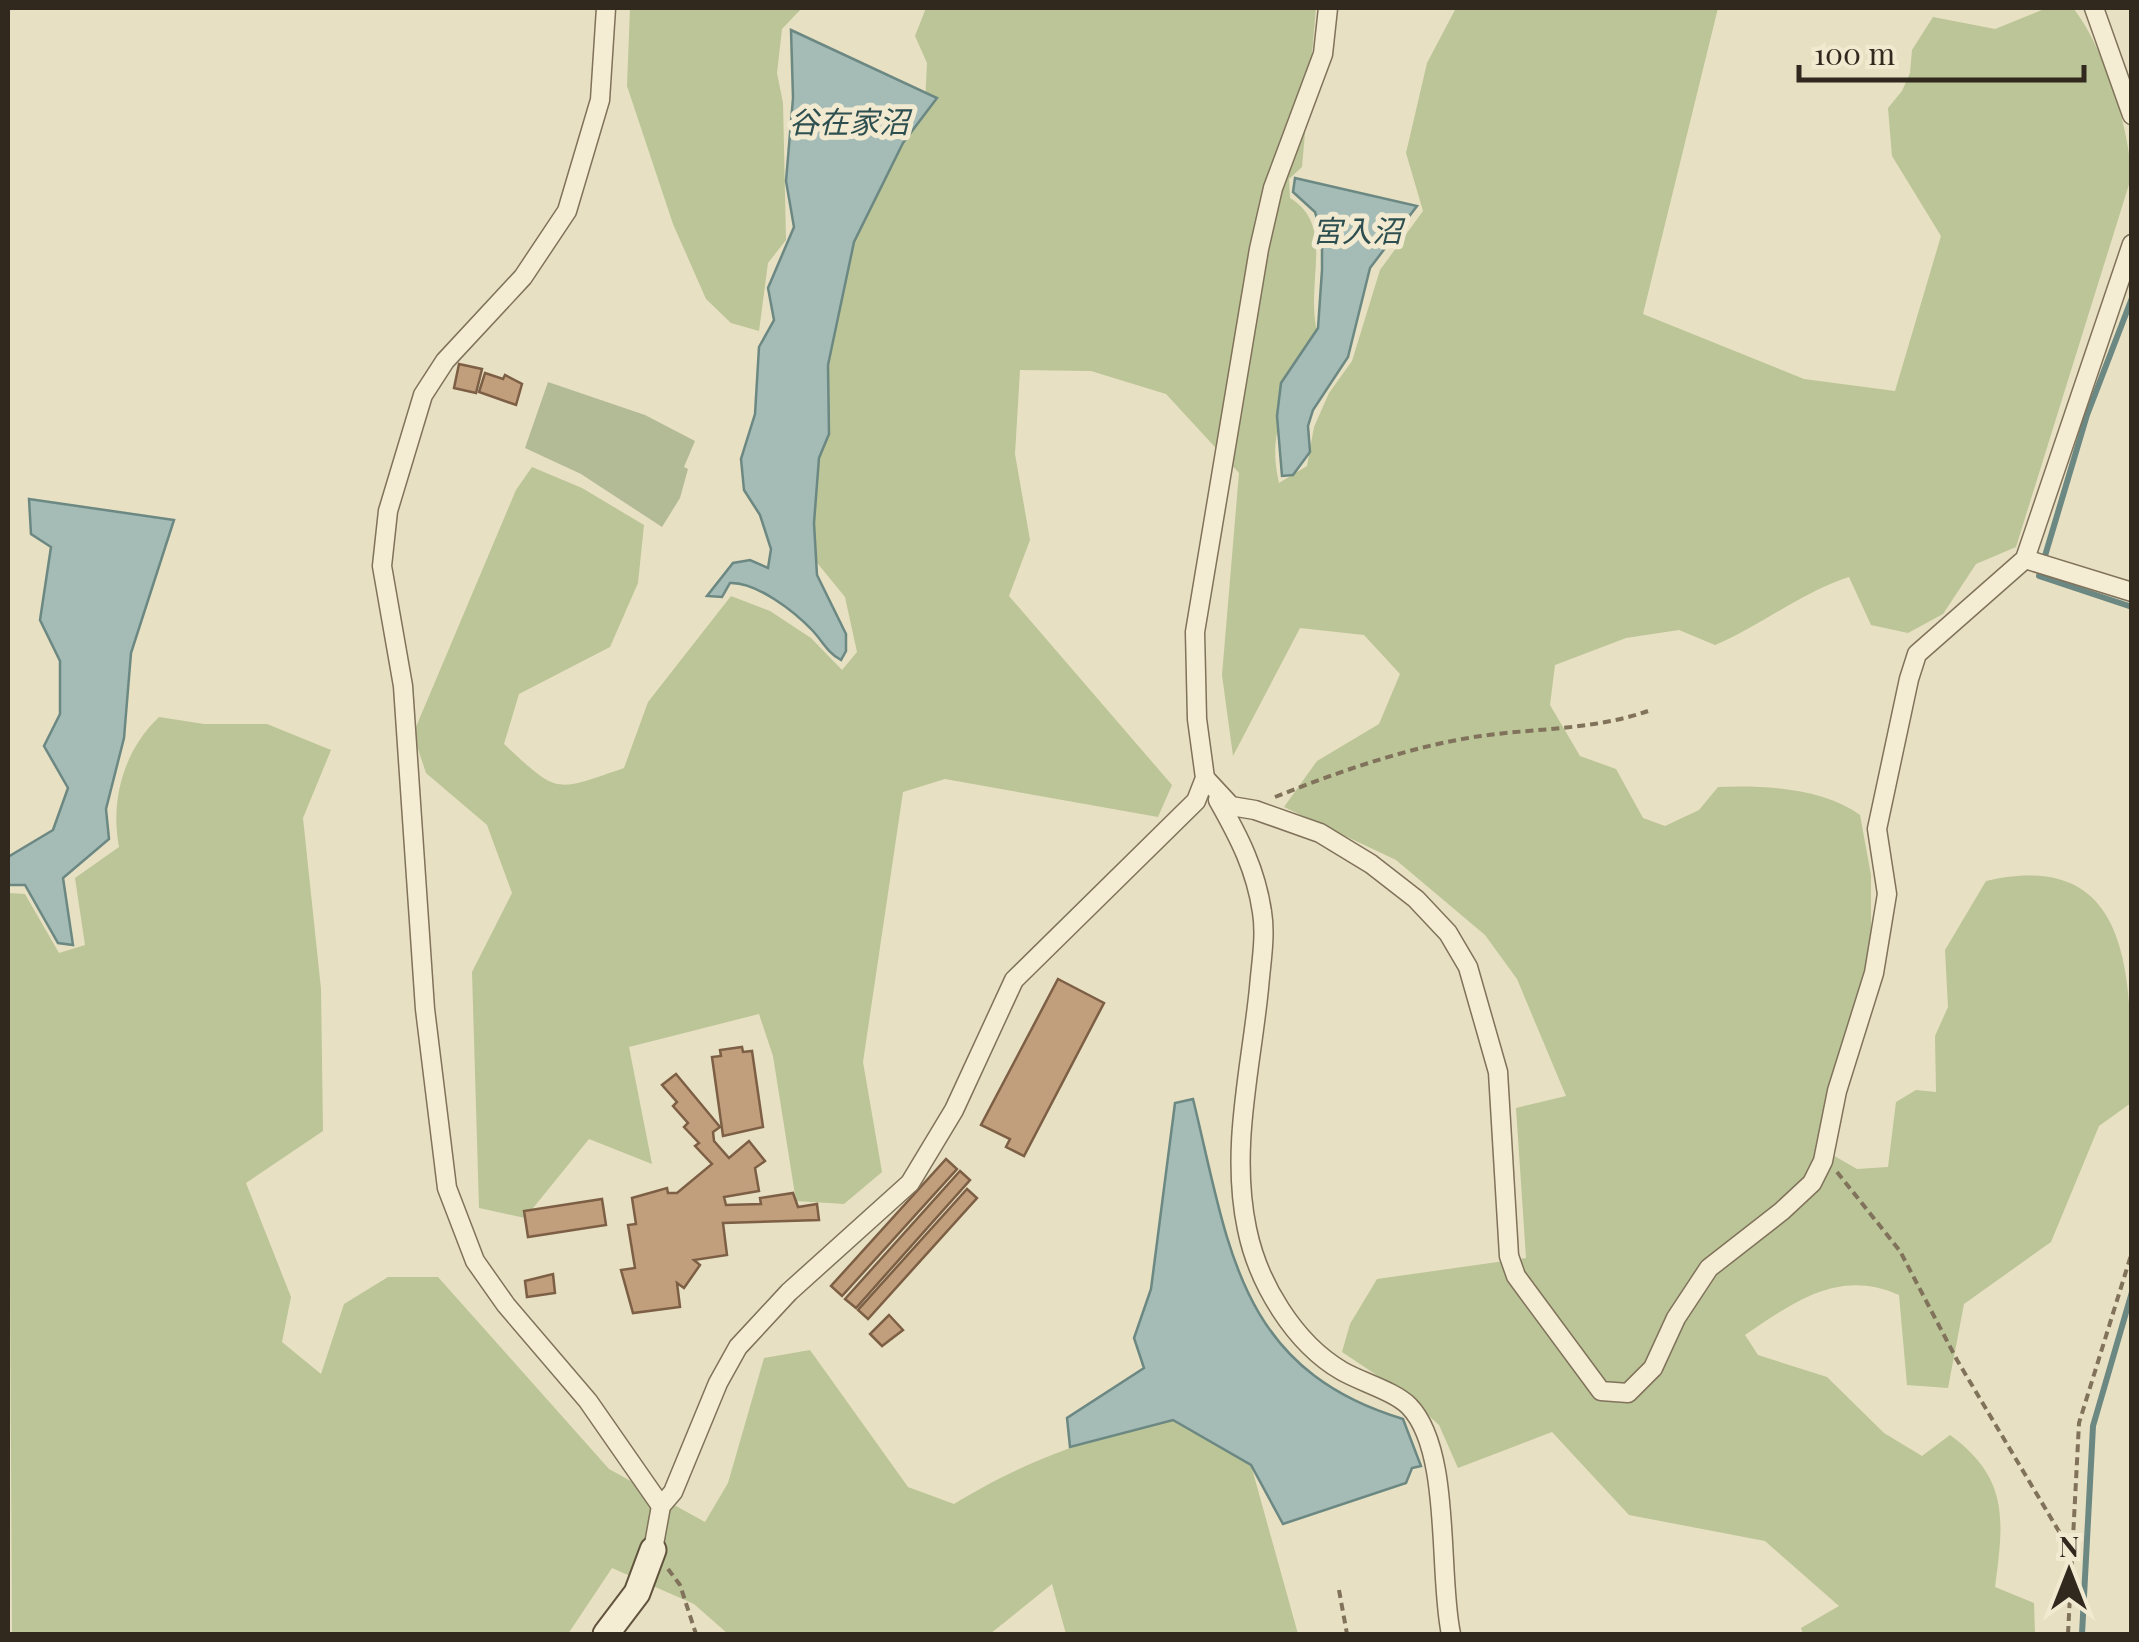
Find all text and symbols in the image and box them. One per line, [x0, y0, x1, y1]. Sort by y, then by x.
scale bar [1799, 20, 2084, 82]
text: 100 m [1814, 33, 1896, 73]
water label: 谷在家沼 [789, 101, 913, 141]
water label: 宮入沼 [1312, 210, 1406, 250]
north arrow [2019, 1522, 2119, 1622]
text: N [2059, 1527, 2079, 1564]

